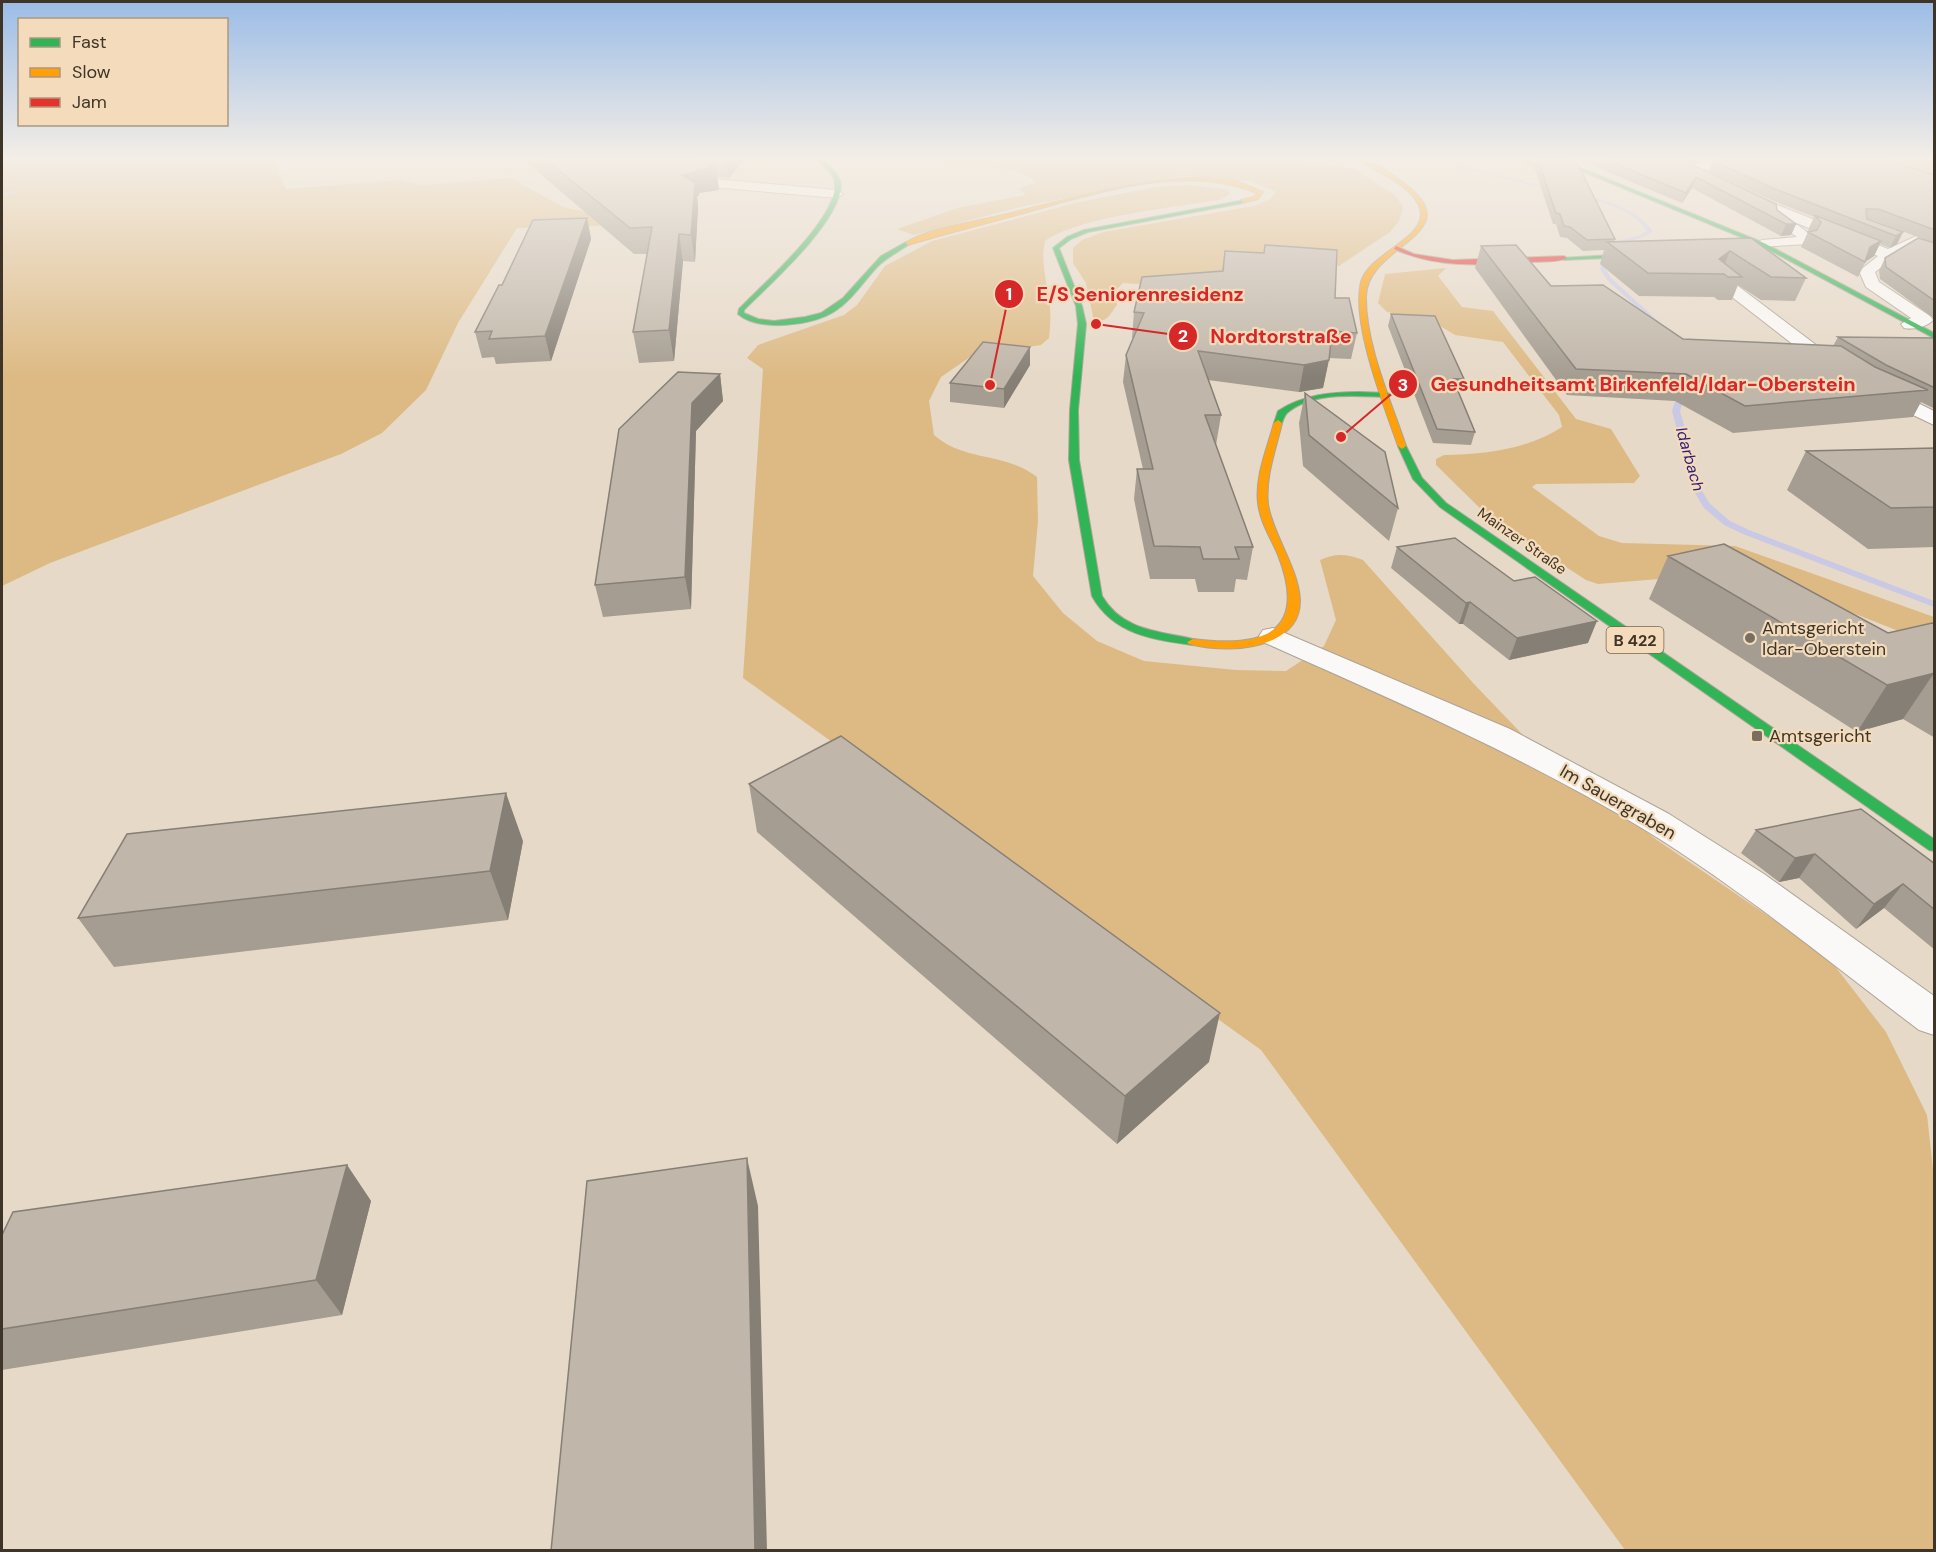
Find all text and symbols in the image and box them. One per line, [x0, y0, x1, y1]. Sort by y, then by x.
legend [18, 18, 228, 126]
text: Fast [72, 30, 107, 54]
text: Slow [72, 60, 111, 84]
text: Jam [72, 90, 107, 114]
callout: E/S Seniorenresidenz [994, 275, 1255, 313]
text: E/S Seniorenresidenz [1037, 281, 1244, 307]
text: 1 [1006, 282, 1012, 306]
callout: Nordtorstraße [1168, 317, 1364, 355]
text: Nordtorstraße [1210, 323, 1352, 349]
text: 2 [1178, 324, 1188, 348]
callout: Gesundheitsamt Birkenfeld/Idar-Oberstein [1388, 365, 1867, 403]
text: Gesundheitsamt Birkenfeld/Idar-Oberstein [1430, 371, 1856, 397]
text: 3 [1398, 373, 1408, 397]
water label: Idarbach [1671, 425, 1709, 493]
street label: Mainzer Straße [1473, 503, 1571, 579]
place label: Amtsgericht Idar-Oberstein [1762, 616, 1886, 661]
road number: B 422 [1606, 627, 1664, 653]
marker: Amtsgericht Idar-Oberstein [1743, 631, 1757, 645]
place label: Amtsgericht [1769, 724, 1872, 748]
marker: Amtsgericht [1750, 729, 1764, 743]
street label: Im Sauergraben [1555, 759, 1681, 845]

